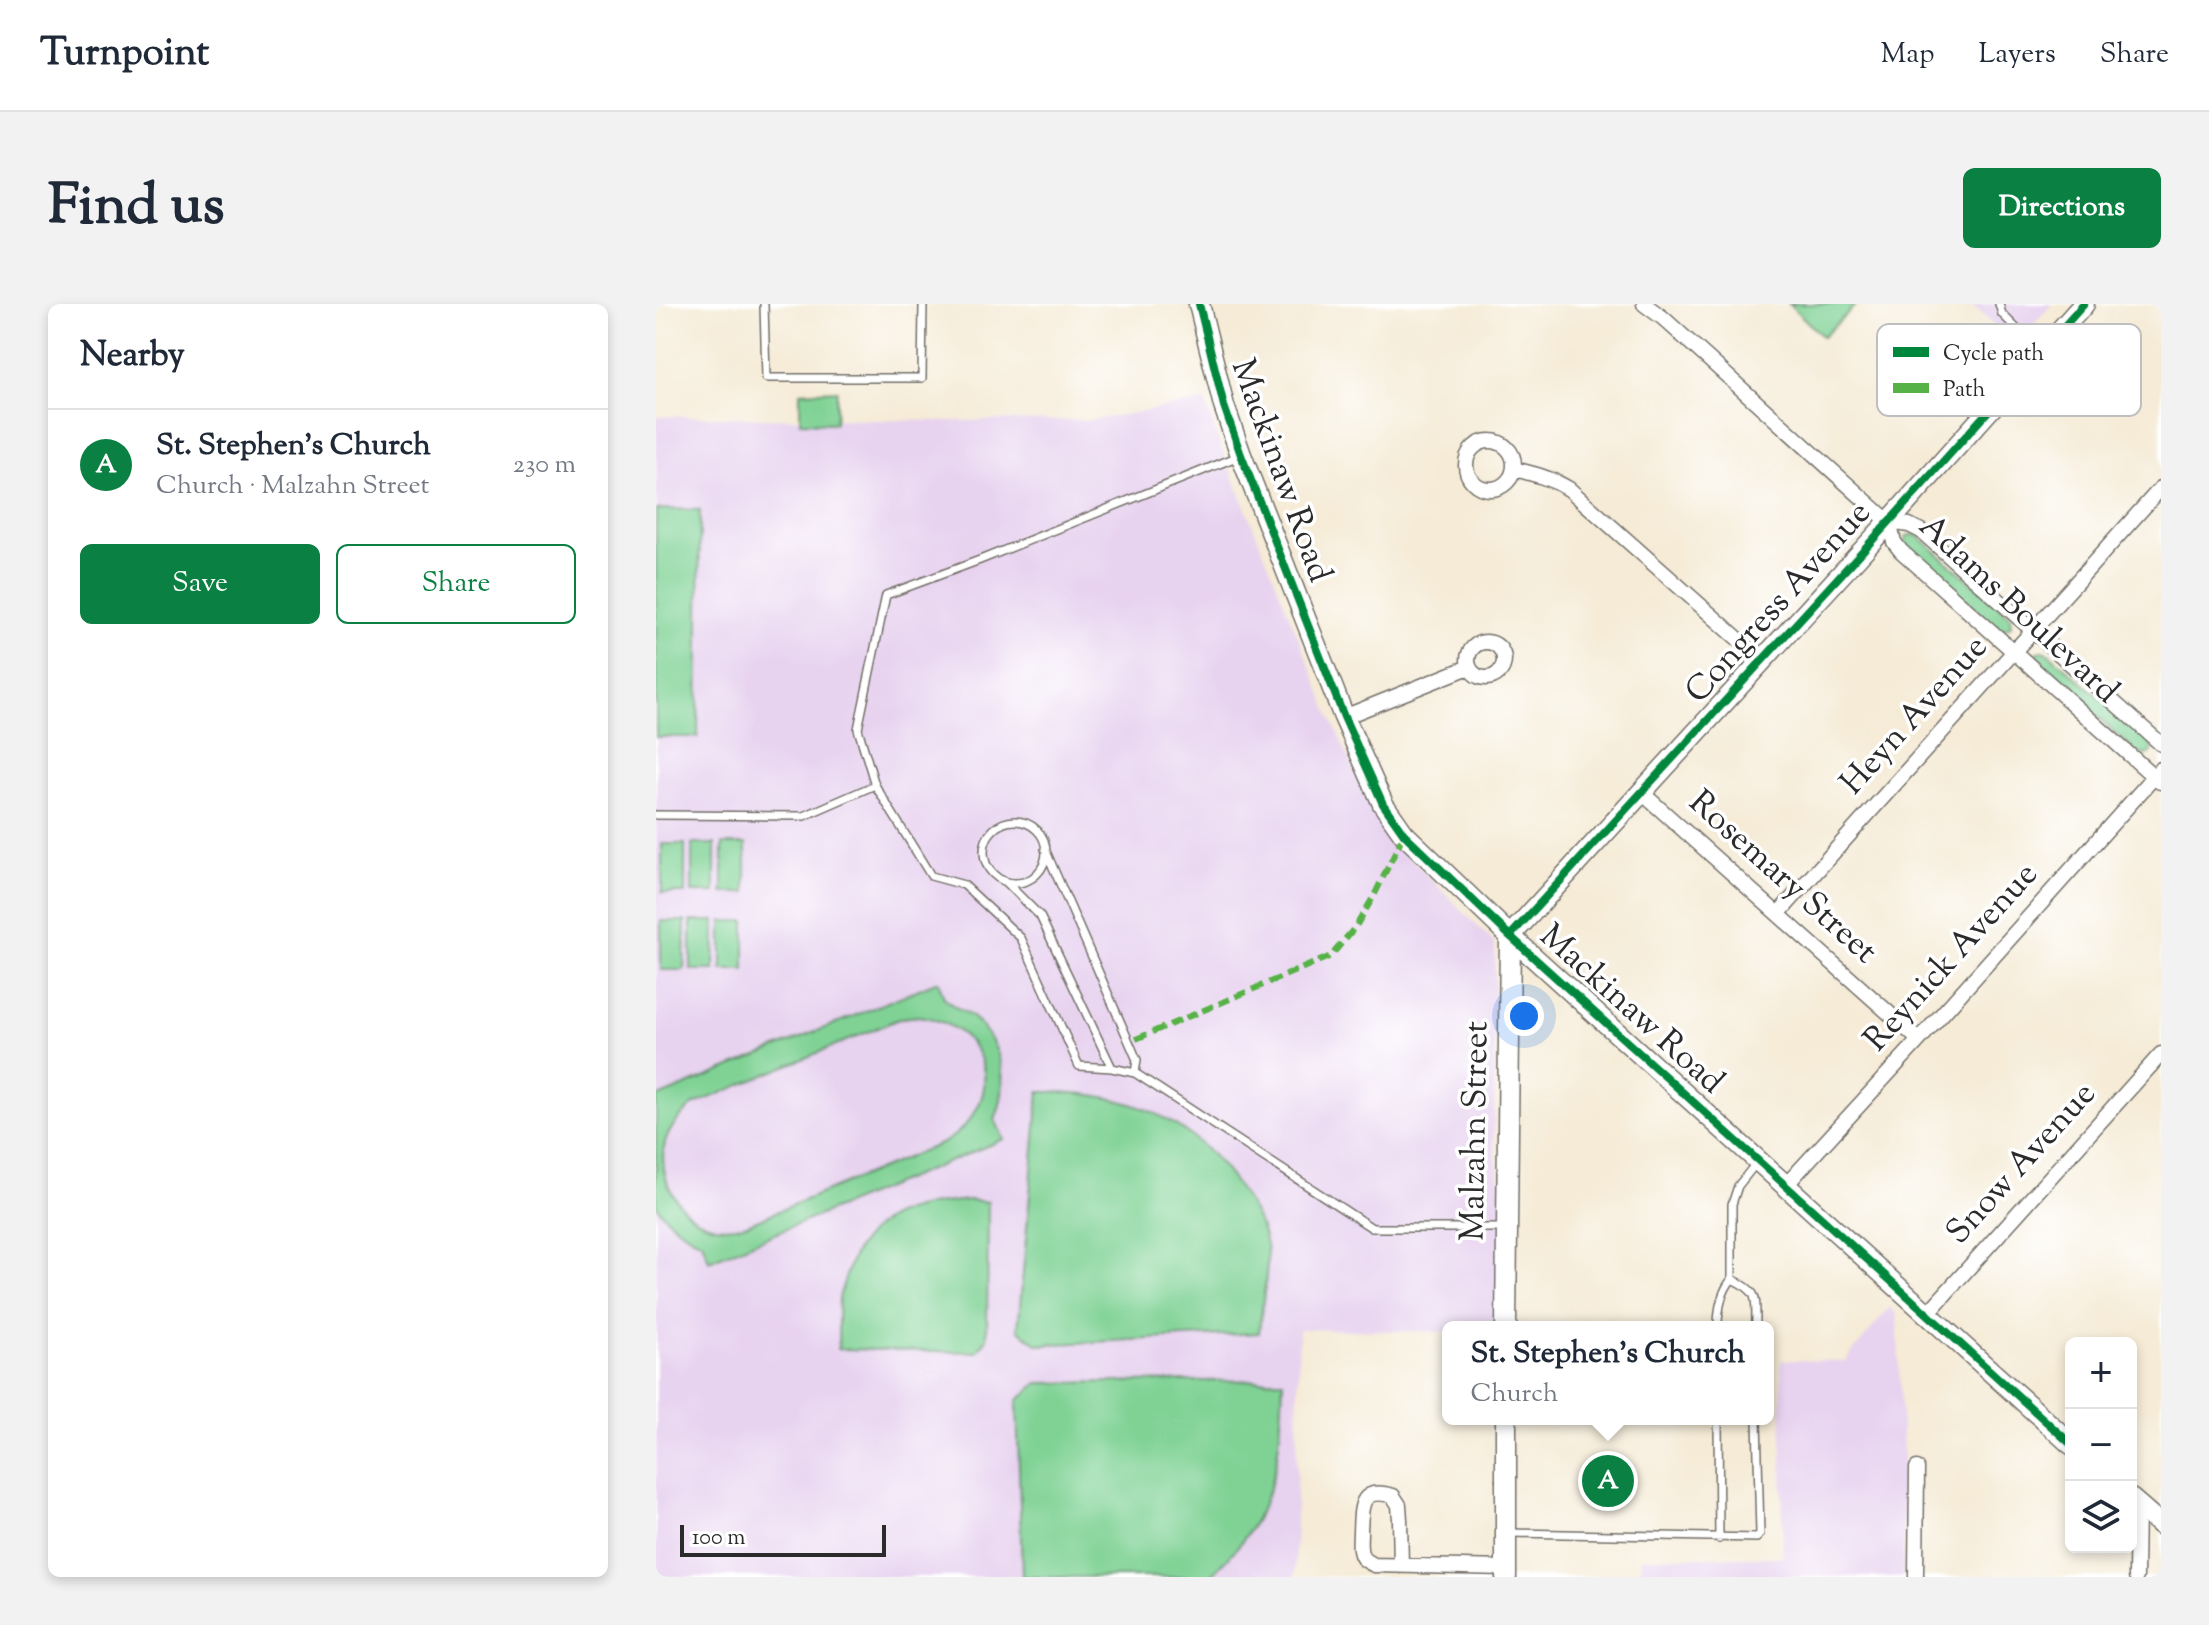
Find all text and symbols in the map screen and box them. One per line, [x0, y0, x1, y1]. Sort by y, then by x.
text: Turnpoint [40, 28, 209, 82]
text: Map [1881, 35, 1934, 75]
text: Layers [1978, 35, 2056, 75]
text: Share [2100, 35, 2169, 75]
text: Find us [48, 168, 224, 249]
button: Directions [1963, 168, 2161, 248]
legend [1877, 324, 2141, 416]
text: Nearby [80, 332, 185, 381]
text: Cycle path [1943, 339, 2044, 371]
street label: Mackinaw Road [1217, 353, 1343, 589]
text: Path [1943, 375, 1986, 407]
text: St. Stephen's Church [156, 425, 431, 468]
text: A [95, 447, 117, 484]
text: 230 m [513, 447, 576, 484]
text: Church · Malzahn Street [156, 468, 429, 505]
street label: Congress Avenue [1675, 491, 1883, 715]
street label: Adams Boulevard [1907, 504, 2129, 716]
button: Save [80, 544, 320, 624]
button: Share [336, 544, 576, 624]
street label: Heyn Avenue [1830, 625, 2000, 807]
street label: Rosemary Street [1677, 780, 1888, 977]
street label: Reynick Avenue [1854, 852, 2050, 1064]
street label: Mackinaw Road [1528, 913, 1734, 1107]
your location [1504, 996, 1544, 1036]
street label: Malzahn Street [1450, 1020, 1502, 1241]
street label: Snow Avenue [1936, 1072, 2108, 1256]
popup [1442, 1321, 1774, 1425]
text: St. Stephen's Church [1471, 1333, 1745, 1376]
map controls [2065, 1337, 2137, 1553]
button: + [2065, 1337, 2137, 1409]
text: Church [1471, 1376, 1558, 1413]
button: − [2065, 1409, 2137, 1481]
pin: A [1582, 1451, 1634, 1511]
button: layers [2065, 1481, 2137, 1553]
scale bar [680, 1521, 886, 1557]
text: 100 m [692, 1523, 745, 1555]

